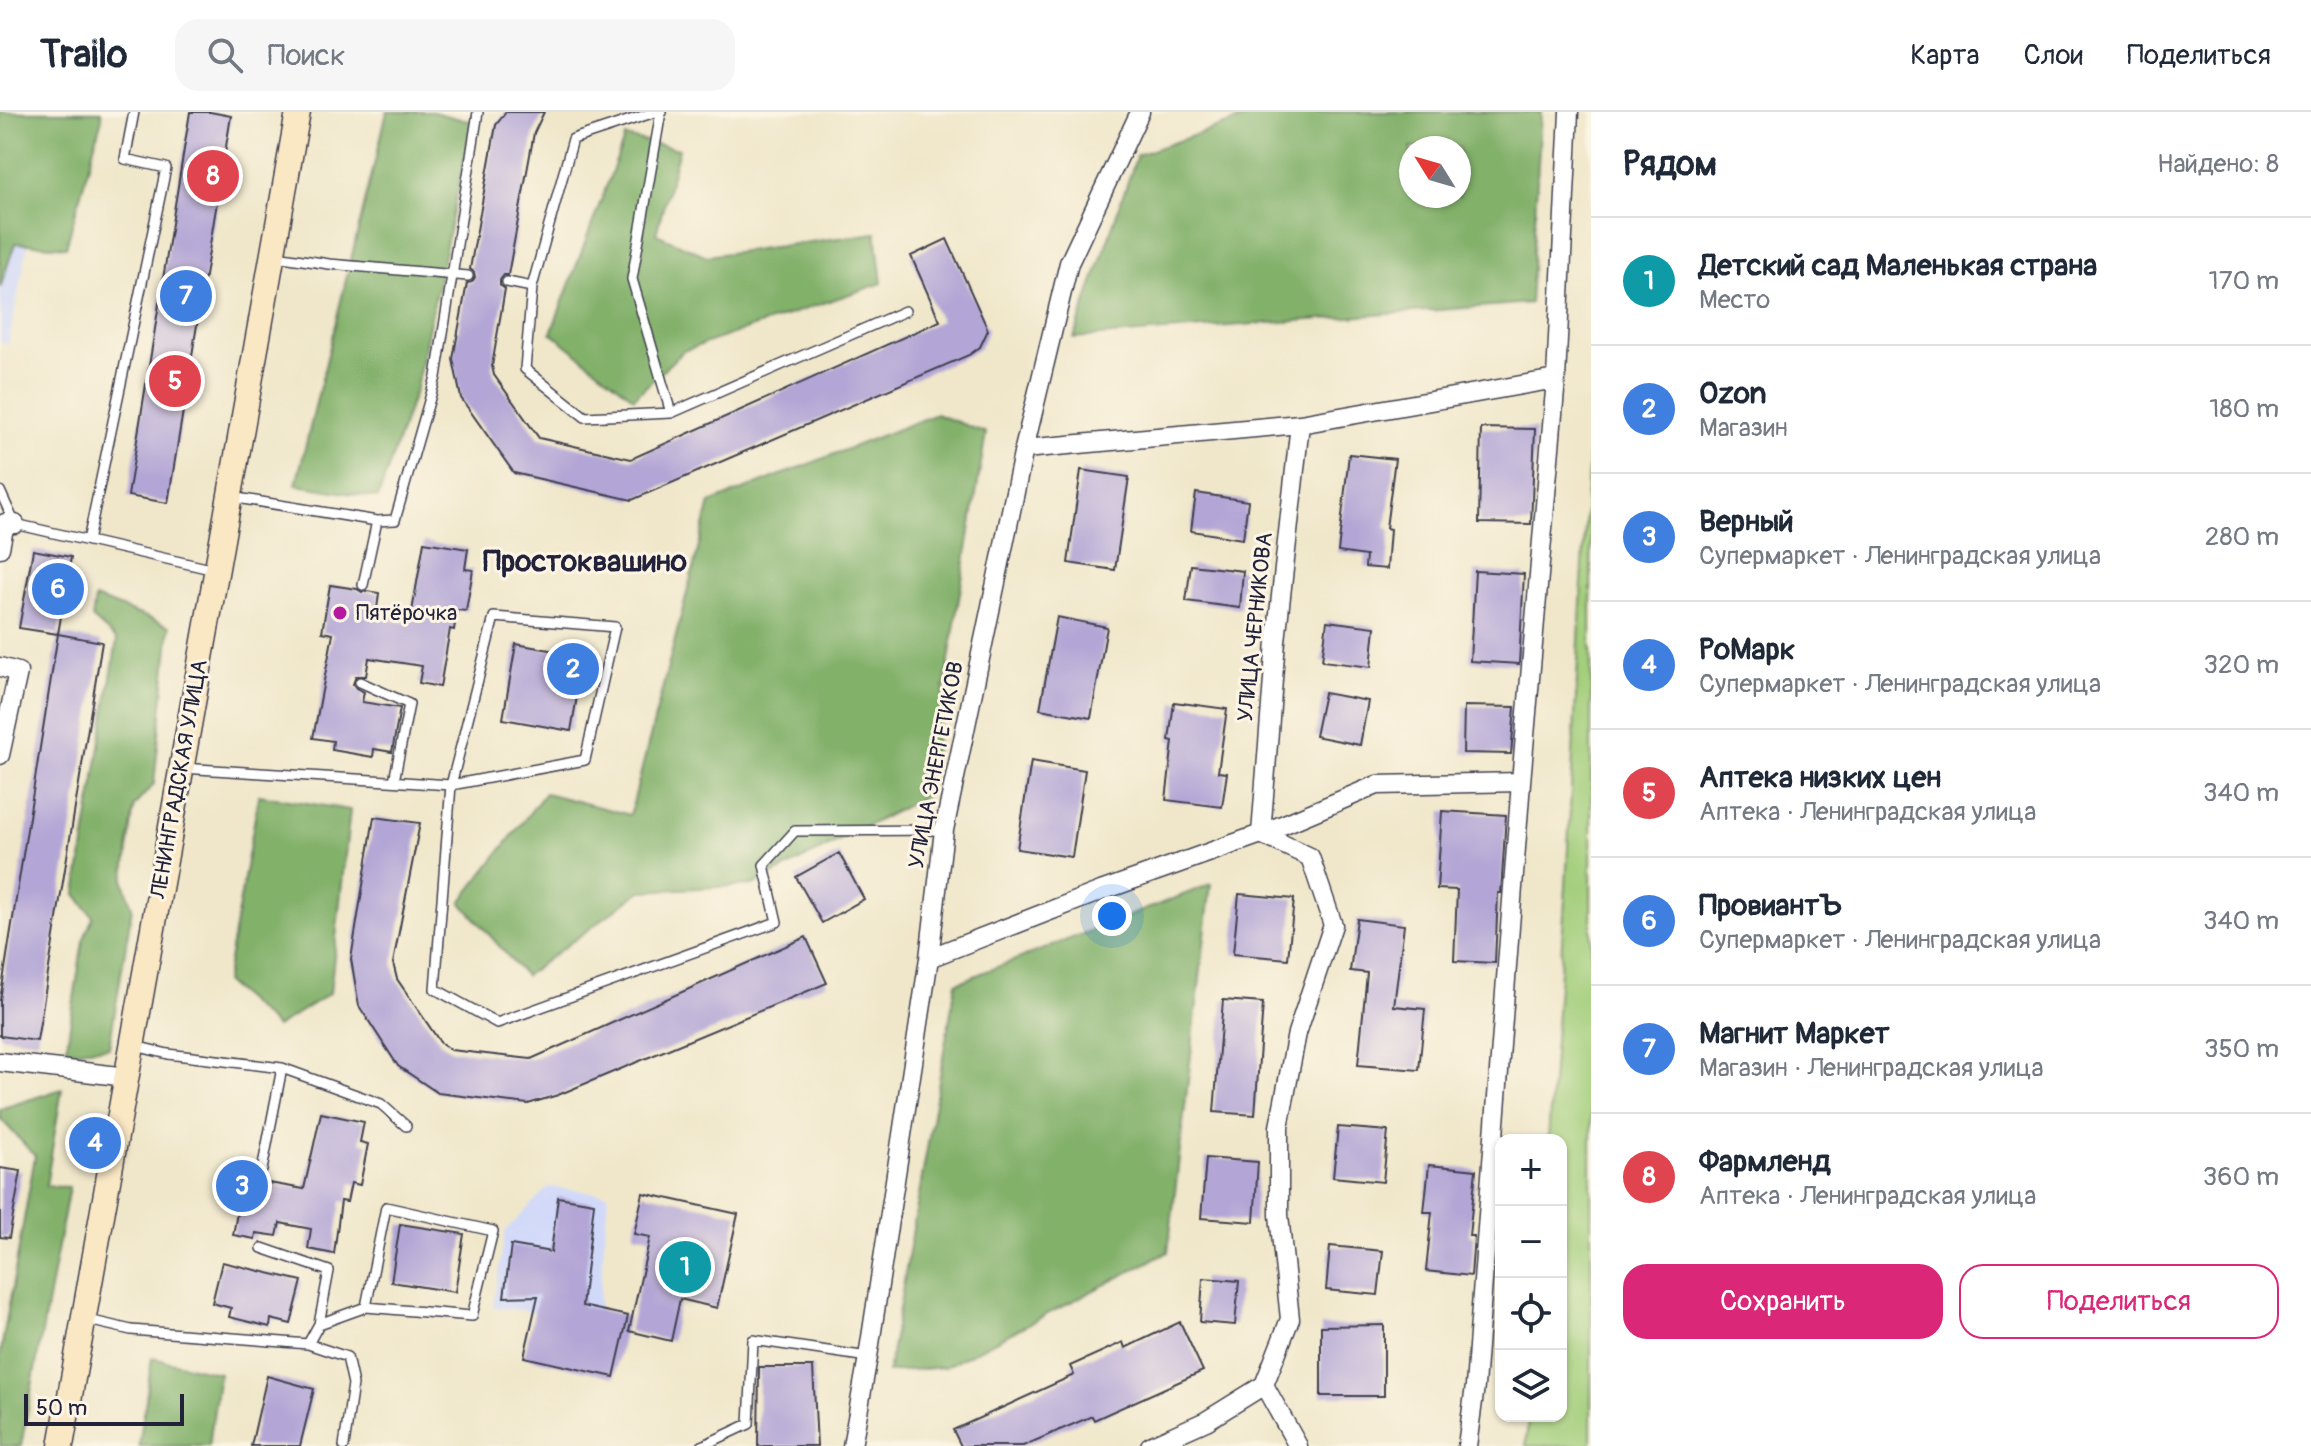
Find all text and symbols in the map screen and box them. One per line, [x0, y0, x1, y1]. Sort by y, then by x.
search box [175, 19, 735, 91]
text: Trailo [40, 31, 127, 79]
icon: search [203, 33, 247, 77]
text: Поиск [267, 37, 346, 74]
text: Карта [1910, 38, 1980, 73]
text: Слои [2024, 38, 2083, 73]
text: Поделиться [2127, 38, 2271, 73]
north arrow [1399, 136, 1471, 208]
text: Рядом [1623, 143, 1717, 186]
pin: 8 [187, 146, 239, 206]
text: Найдено: 8 [2157, 148, 2279, 180]
text: Детский сад Маленькая страна [1699, 247, 2097, 284]
text: 1 [1644, 265, 1654, 297]
text: 170 m [2209, 265, 2279, 297]
pin: 7 [160, 266, 212, 326]
text: Место [1699, 284, 1770, 316]
pin: 5 [149, 351, 201, 411]
text: Ozon [1699, 375, 1766, 412]
text: 2 [1642, 393, 1656, 425]
text: 180 m [2209, 393, 2279, 425]
text: Магазин [1699, 412, 1788, 444]
text: Верный [1699, 503, 1794, 540]
text: 3 [1642, 521, 1656, 553]
text: 280 m [2205, 521, 2279, 553]
street label: УЛИЦА ЧЕРНИКОВА [1231, 531, 1279, 723]
text: Супермаркет · Ленинградская улица [1699, 540, 2101, 572]
district label: Простоквашино [483, 543, 687, 580]
pin: 6 [32, 559, 84, 619]
place label: Пятёрочка [356, 599, 457, 627]
marker: Пятёрочка [331, 604, 349, 622]
text: РоМарк [1699, 631, 1795, 668]
pin: 2 [547, 639, 599, 699]
text: 4 [1641, 649, 1657, 681]
text: 320 m [2203, 649, 2279, 681]
street label: ЛЕНИНГРАДСКАЯ УЛИЦА [144, 657, 214, 902]
street label: УЛИЦА ЭНЕРГЕТИКОВ [902, 659, 970, 871]
text: Супермаркет · Ленинградская улица [1699, 668, 2101, 700]
text: Аптека низких цен [1699, 759, 1941, 796]
text: 5 [1642, 777, 1656, 809]
text: 340 m [2203, 777, 2279, 809]
text: Аптека · Ленинградская улица [1699, 796, 2036, 828]
text: ПровиантЪ [1699, 887, 1842, 924]
your location [1092, 896, 1132, 936]
text: 6 [1641, 905, 1657, 937]
text: 340 m [2203, 905, 2279, 937]
text: Супермаркет · Ленинградская улица [1699, 924, 2101, 956]
text: Магнит Маркет [1699, 1015, 1890, 1052]
text: 7 [1642, 1033, 1656, 1065]
text: 350 m [2204, 1033, 2279, 1065]
text: Магазин · Ленинградская улица [1699, 1052, 2044, 1084]
pin: 4 [69, 1113, 121, 1173]
map controls [1495, 1134, 1567, 1422]
button: + [1495, 1134, 1567, 1206]
text: Фармленд [1699, 1143, 1831, 1180]
pin: 3 [216, 1156, 268, 1216]
text: 8 [1642, 1161, 1656, 1193]
text: 360 m [2203, 1161, 2279, 1193]
text: Аптека · Ленинградская улица [1699, 1180, 2036, 1212]
button: − [1495, 1206, 1567, 1278]
pin: 1 [659, 1237, 711, 1297]
button: Сохранить [1623, 1264, 1943, 1339]
button: Поделиться [1959, 1264, 2279, 1339]
button: locate [1495, 1278, 1567, 1350]
button: layers [1495, 1350, 1567, 1422]
scale bar [24, 1390, 184, 1426]
text: 50 m [36, 1394, 87, 1422]

